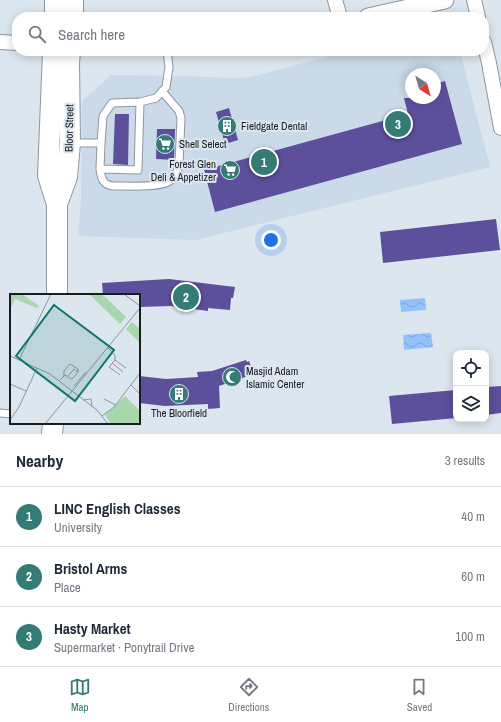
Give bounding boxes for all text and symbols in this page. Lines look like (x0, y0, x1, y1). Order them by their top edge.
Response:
search box (12, 12, 489, 56)
icon: search (26, 23, 48, 45)
text: Search here (58, 24, 125, 45)
north arrow (405, 68, 441, 104)
street label: Bloor Street (62, 104, 76, 152)
pin: 3 (385, 109, 411, 139)
building icon: Fieldgate Dental (216, 115, 238, 137)
place label: Fieldgate Dental (241, 119, 307, 133)
supermarket icon: Shell Select (154, 133, 176, 155)
place label: Shell Select (179, 137, 227, 151)
pin: 1 (251, 147, 277, 177)
place label: Forest Glen Deli & Appetizer (151, 157, 216, 184)
supermarket icon: Forest Glen Deli & Appetizer (219, 159, 241, 181)
your location (261, 230, 281, 250)
pin: 2 (173, 282, 199, 312)
inset map (10, 294, 140, 424)
map controls (453, 350, 489, 422)
button: locate (453, 350, 489, 386)
place label: Masjid Adam Islamic Center (246, 364, 304, 391)
mosque icon: Masjid Adam Islamic Center (221, 366, 243, 388)
building icon: The Bloorfield (168, 383, 190, 405)
button: layers (453, 386, 489, 422)
place label: The Bloorfield (151, 406, 207, 420)
text: Nearby (16, 449, 63, 472)
text: 3 results (445, 452, 485, 469)
text: LINC English Classes (54, 498, 180, 519)
text: 1 (26, 508, 32, 525)
text: 40 m (461, 508, 485, 525)
text: University (54, 519, 102, 536)
text: Bristol Arms (54, 558, 127, 579)
text: 2 (26, 568, 32, 585)
text: 60 m (461, 568, 485, 585)
text: Place (54, 579, 81, 596)
text: Hasty Market (54, 618, 131, 639)
text: 3 (26, 628, 32, 645)
text: 100 m (455, 628, 485, 645)
text: Supermarket · Ponytrail Drive (54, 639, 194, 656)
tab: Map (69, 676, 91, 714)
tab: Directions (228, 676, 269, 714)
tab: Saved (407, 676, 432, 714)

